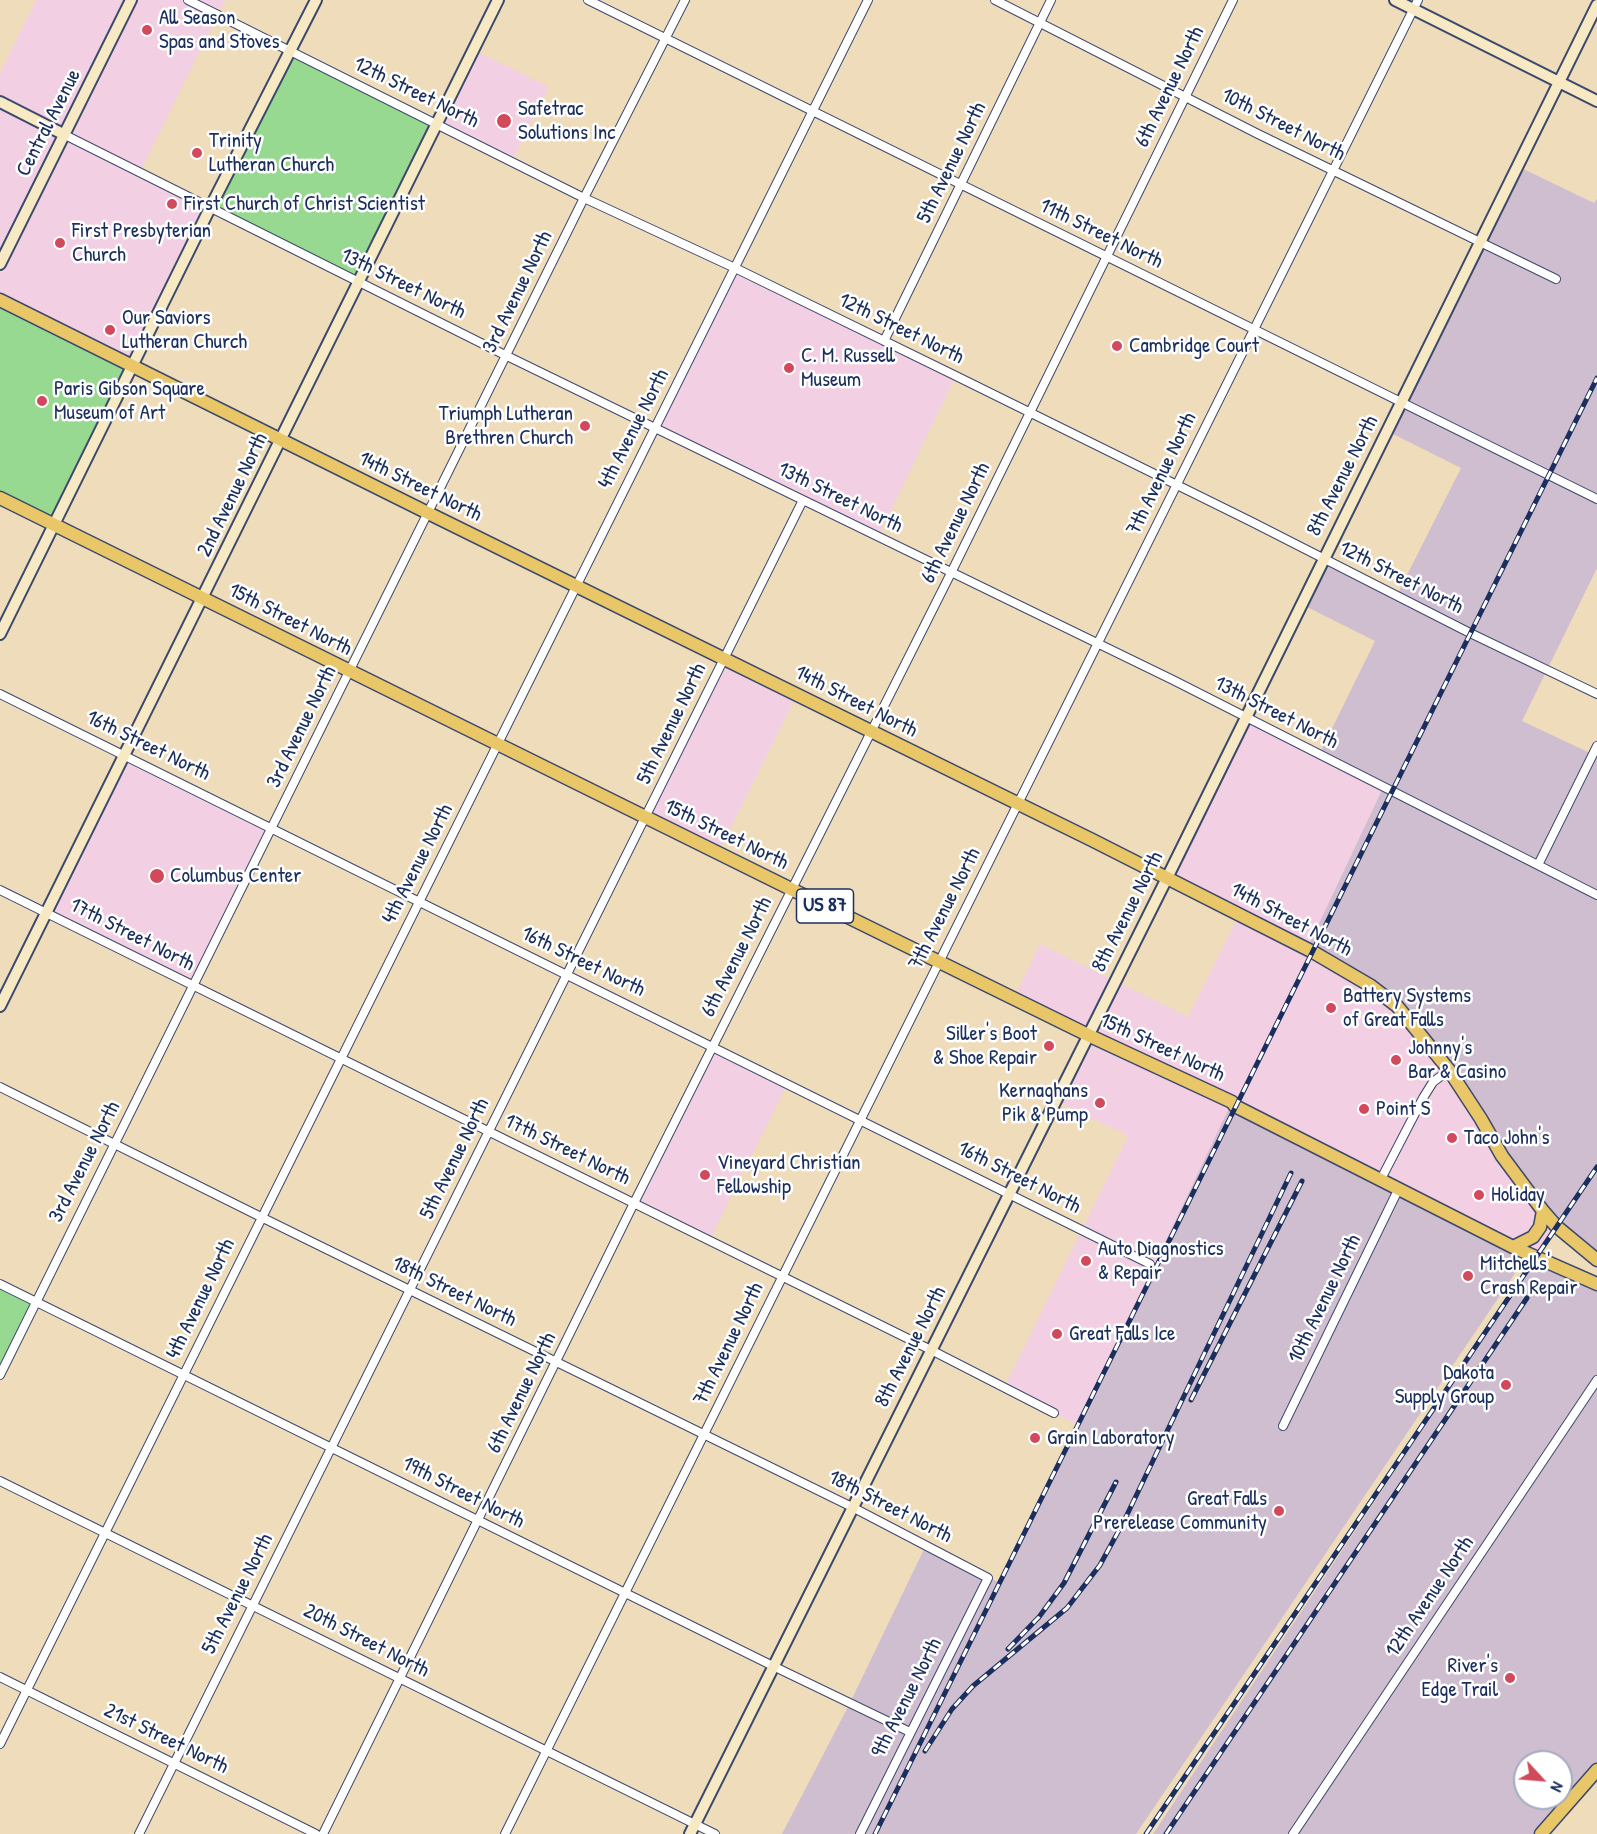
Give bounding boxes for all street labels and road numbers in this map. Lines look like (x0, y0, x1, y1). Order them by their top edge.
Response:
street label: 6th Avenue North (1130, 23, 1210, 151)
street label: 12th Street North (349, 52, 483, 134)
street label: Central Avenue (11, 65, 87, 181)
street label: 10th Street North (1217, 83, 1349, 167)
street label: 5th Avenue North (912, 98, 992, 228)
street label: 11th Street North (1035, 193, 1167, 275)
street label: 3rd Avenue North (478, 227, 558, 357)
street label: 13th Street North (337, 243, 469, 325)
street label: 12th Street North (834, 288, 968, 370)
street label: 4th Avenue North (593, 365, 675, 493)
street label: 7th Avenue North (1121, 409, 1203, 539)
street label: 8th Avenue North (1302, 412, 1384, 540)
street label: 2nd Avenue North (192, 429, 274, 561)
street label: 14th Street North (354, 446, 486, 528)
street label: 13th Street North (774, 457, 906, 539)
street label: 6th Avenue North (916, 459, 996, 587)
street label: 12th Street North (1335, 536, 1467, 620)
street label: 15th Street North (224, 578, 356, 662)
street label: 5th Avenue North (632, 659, 712, 789)
street label: 14th Street North (791, 660, 921, 744)
street label: 3rd Avenue North (262, 662, 342, 792)
street label: 13th Street North (1210, 671, 1342, 755)
street label: 16th Street North (82, 705, 214, 787)
street label: 15th Street North (660, 794, 792, 876)
street label: 4th Avenue North (377, 800, 459, 928)
street label: 7th Avenue North (904, 844, 986, 974)
street label: 8th Avenue North (1087, 848, 1169, 976)
street label: 14th Street North (1226, 877, 1356, 963)
road number: US 87 (796, 889, 854, 923)
street label: 17th Street North (66, 893, 198, 977)
street label: 6th Avenue North (696, 893, 778, 1021)
street label: 16th Street North (517, 921, 649, 1003)
street label: 15th Street North (1096, 1008, 1228, 1088)
street label: 5th Avenue North (415, 1094, 495, 1224)
street label: 3rd Avenue North (44, 1097, 126, 1227)
street label: 17th Street North (500, 1109, 634, 1191)
street label: 16th Street North (953, 1136, 1085, 1220)
street label: 10th Avenue North (1283, 1231, 1367, 1367)
street label: 4th Avenue North (161, 1235, 241, 1363)
street label: 18th Street North (388, 1251, 520, 1333)
street label: 7th Avenue North (688, 1279, 770, 1409)
street label: 8th Avenue North (870, 1283, 952, 1411)
street label: 6th Avenue North (482, 1329, 562, 1457)
street label: 19th Street North (398, 1451, 528, 1535)
street label: 18th Street North (824, 1465, 956, 1549)
street label: 5th Avenue North (197, 1530, 279, 1658)
street label: 12th Avenue North (1380, 1532, 1480, 1662)
street label: 20th Street North (299, 1599, 433, 1683)
street label: 9th Avenue North (866, 1634, 948, 1762)
street label: 21st Street North (100, 1698, 232, 1780)

